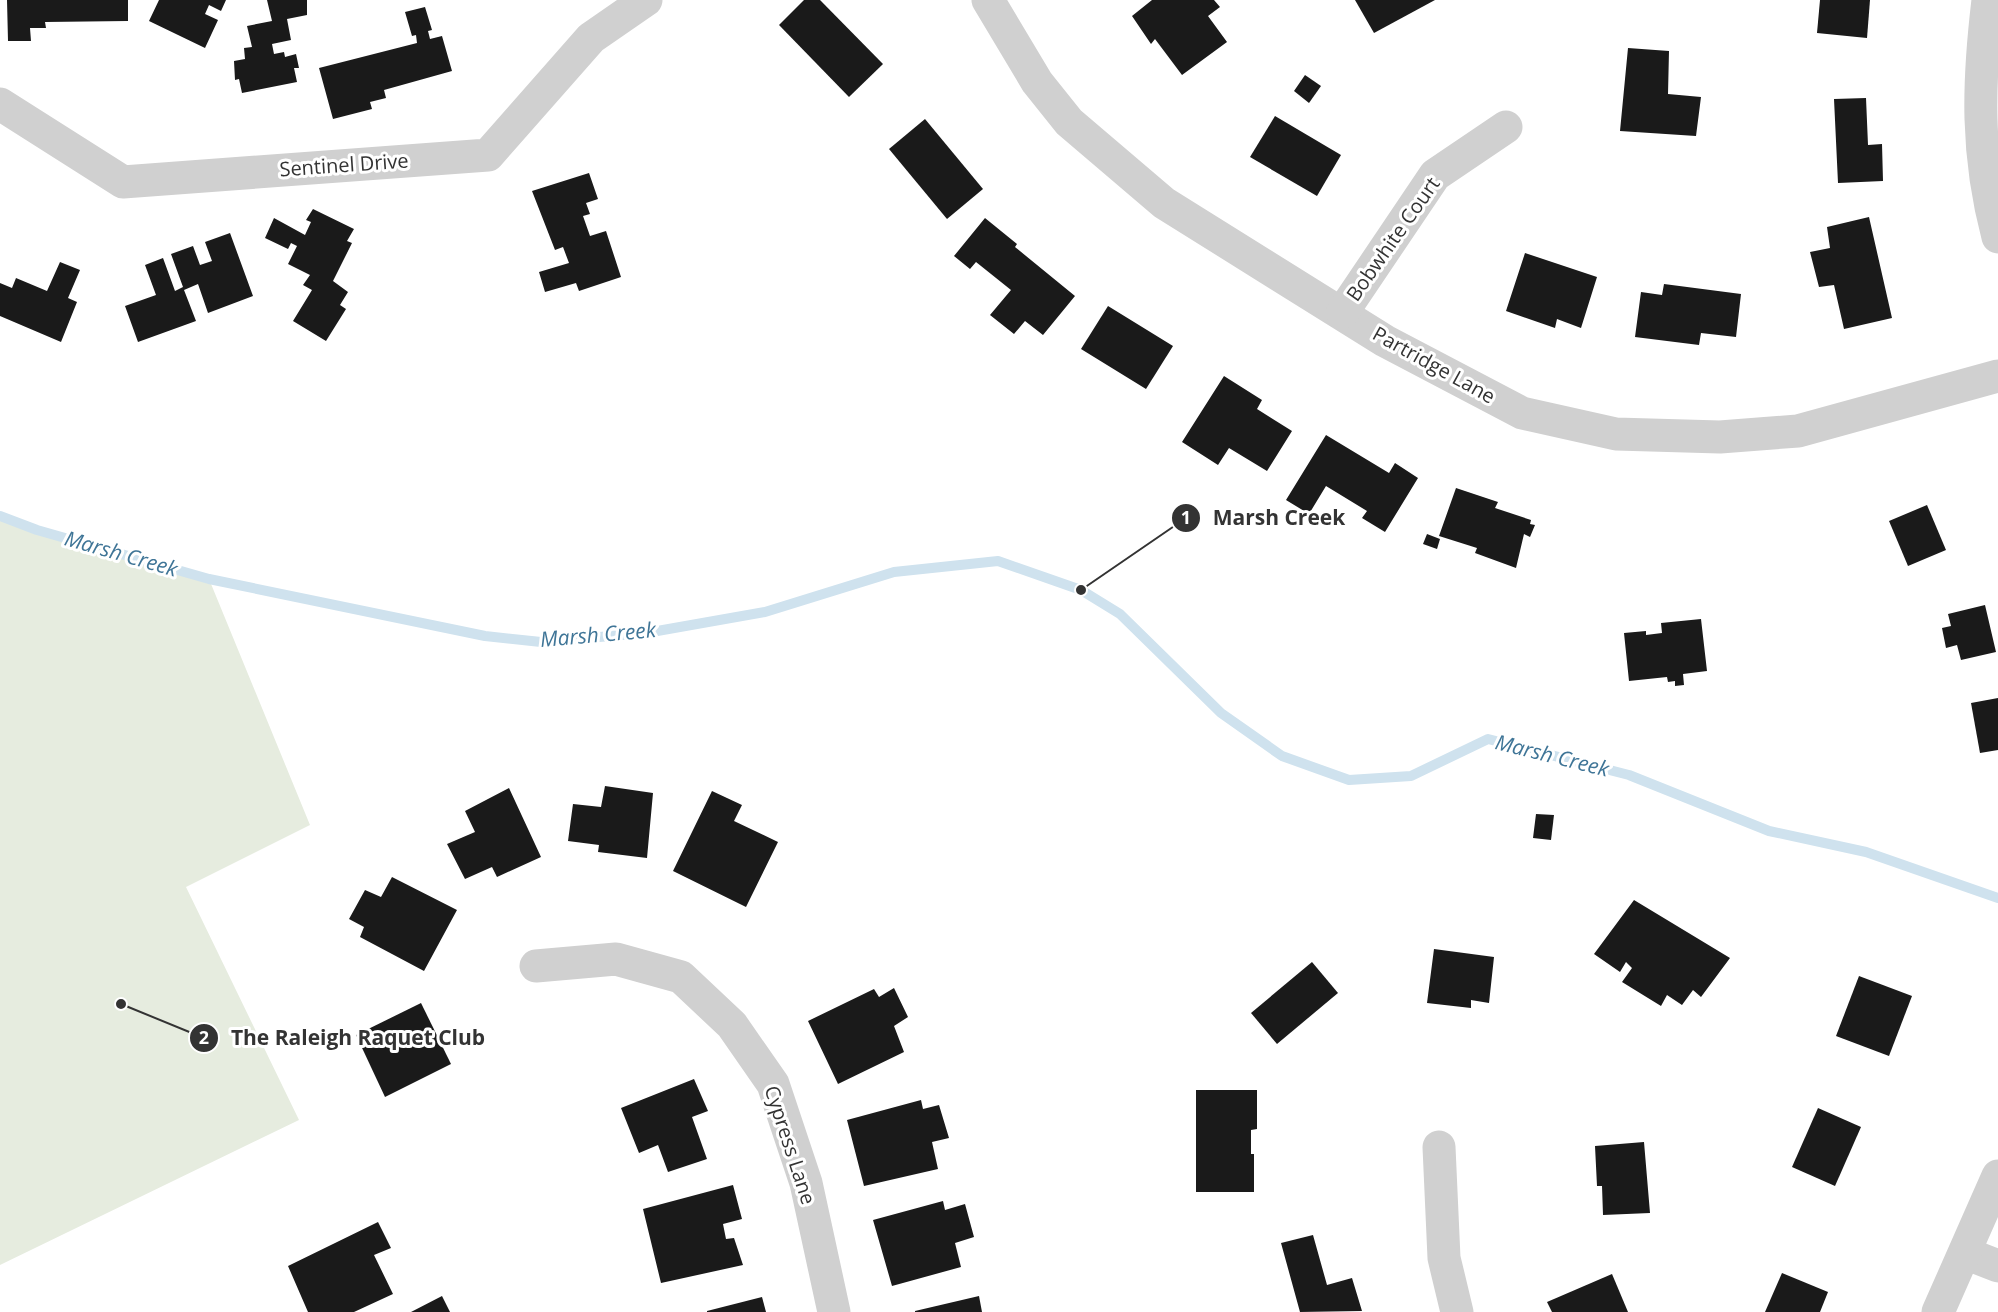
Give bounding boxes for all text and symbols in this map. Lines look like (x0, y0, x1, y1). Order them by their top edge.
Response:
street label: Sentinel Drive (279, 147, 409, 182)
street label: Bobwhite Court (1340, 171, 1445, 306)
street label: Partridge Lane (1368, 320, 1500, 409)
callout: Marsh Creek (1171, 498, 1357, 537)
text: Marsh Creek (1213, 503, 1346, 531)
text: 1 (1181, 505, 1191, 529)
water label: Marsh Creek (62, 524, 182, 583)
water label: Marsh Creek (539, 615, 658, 653)
water label: Marsh Creek (1492, 727, 1613, 783)
callout: The Raleigh Raquet Club (189, 1018, 497, 1057)
text: The Raleigh Raquet Club (231, 1023, 485, 1051)
text: 2 (199, 1025, 209, 1049)
street label: Cypress Lane (759, 1082, 822, 1208)

